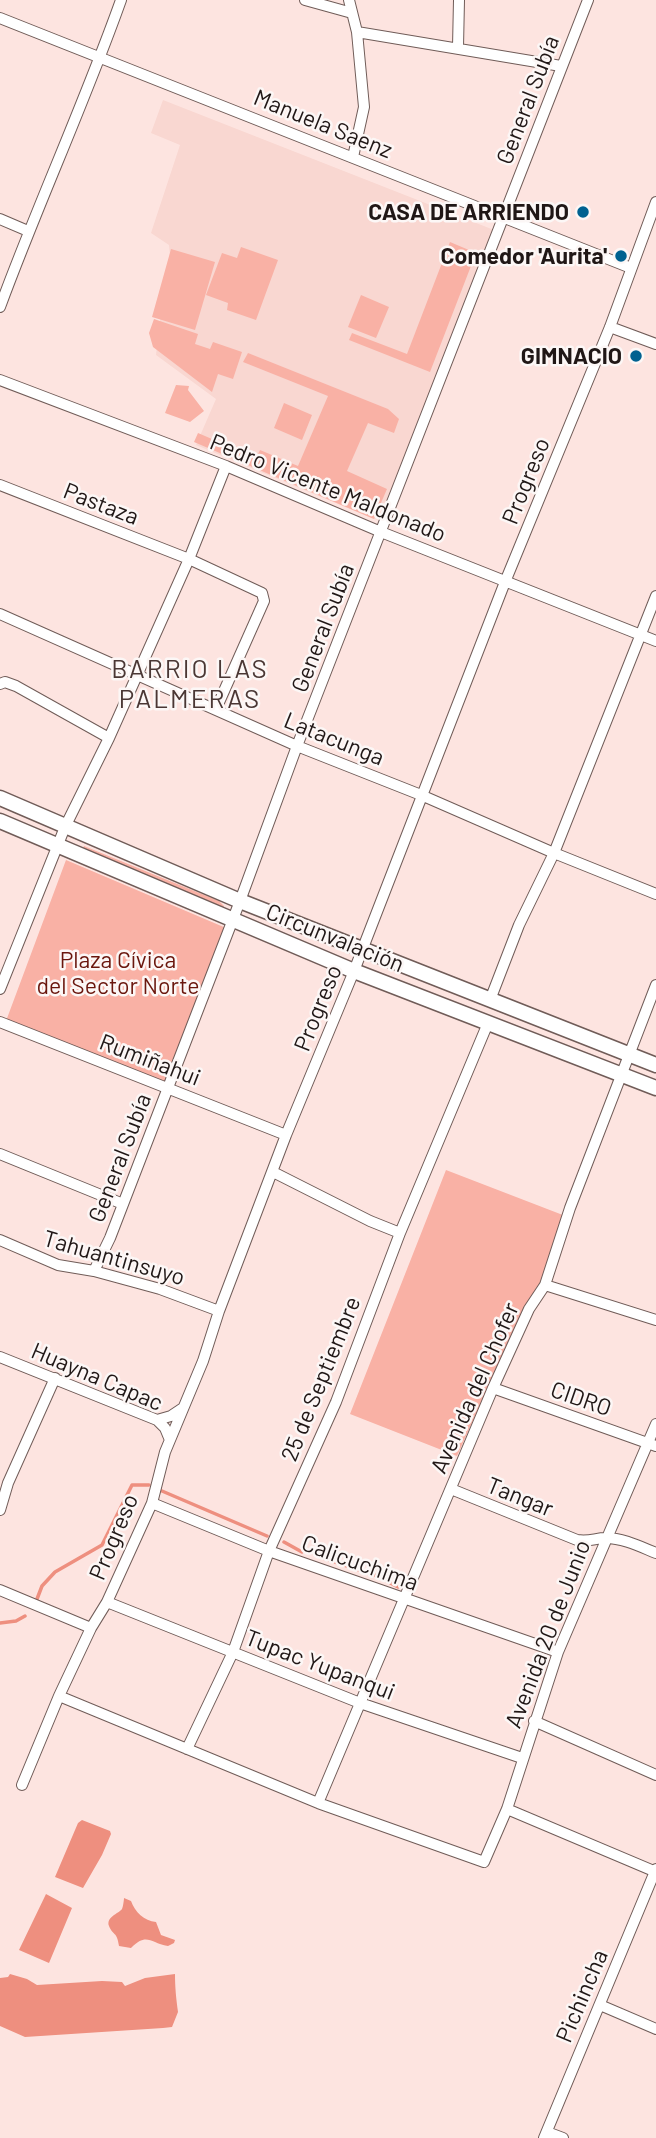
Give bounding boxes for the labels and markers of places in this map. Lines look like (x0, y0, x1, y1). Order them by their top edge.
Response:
place label: CASA DE ARRIENDO (368, 198, 569, 226)
marker: CASA DE ARRIENDO (575, 204, 591, 220)
place label: Comedor 'Aurita' (441, 242, 607, 270)
marker: Comedor 'Aurita' (613, 248, 629, 264)
place label: GIMNACIO (521, 342, 622, 370)
marker: GIMNACIO (628, 348, 644, 364)

